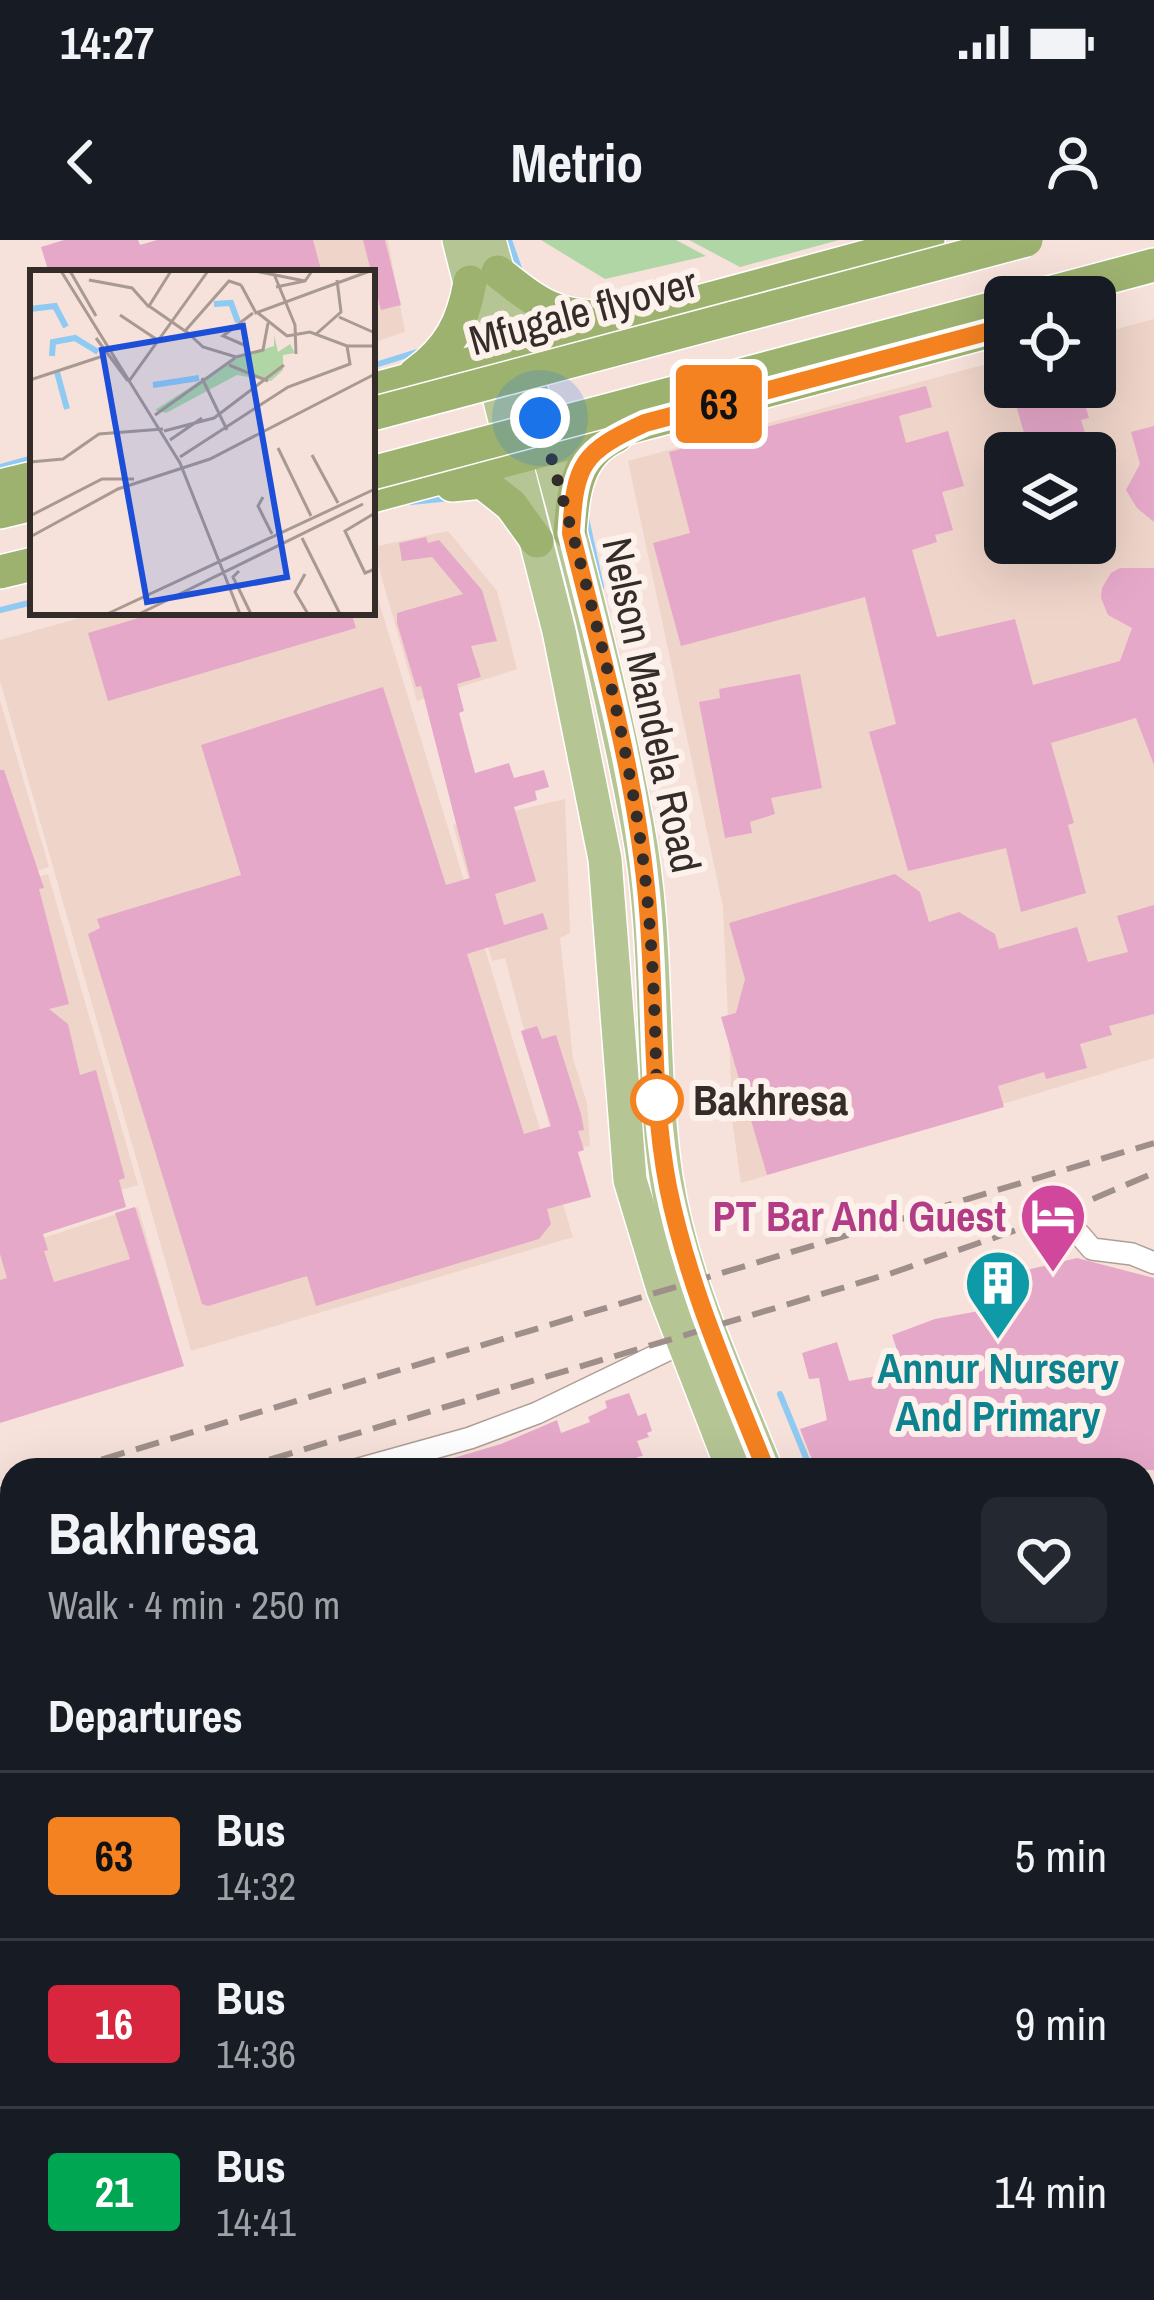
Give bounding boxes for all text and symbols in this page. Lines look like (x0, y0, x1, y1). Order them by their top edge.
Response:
text: 14:27 (60, 12, 154, 73)
text: Metrio (511, 126, 643, 199)
icon: back (48, 129, 114, 195)
icon: person (1040, 129, 1106, 195)
street label: Mfugale flyover (463, 254, 704, 368)
inset map (30, 270, 375, 615)
map controls (984, 276, 1116, 564)
button: locate (984, 276, 1116, 408)
line badge: 63 (665, 365, 773, 443)
text: 63 (700, 376, 738, 432)
your location (510, 388, 570, 448)
button: layers (984, 432, 1116, 564)
street label: Nelson Mandela Road (589, 533, 715, 877)
place label: Bakhresa (693, 1072, 848, 1128)
marker: Bakhresa (632, 1075, 682, 1125)
hotel icon: PT Bar And Guest (1018, 1181, 1088, 1275)
place label: PT Bar And Guest (713, 1188, 1006, 1244)
building icon: Annur Nursery And Primary (963, 1248, 1033, 1342)
place label: Annur Nursery And Primary (877, 1340, 1119, 1444)
text: Bakhresa (48, 1495, 258, 1572)
button: heart (981, 1497, 1107, 1623)
text: Walk · 4 min · 250 m (48, 1579, 340, 1631)
text: Departures (48, 1685, 243, 1746)
text: Bus (216, 1799, 286, 1860)
text: 5 min (1015, 1825, 1107, 1886)
text: 63 (95, 1828, 133, 1884)
text: 14:32 (216, 1860, 296, 1912)
text: Bus (216, 1967, 286, 2028)
text: 9 min (1015, 1993, 1107, 2054)
text: 16 (95, 1996, 133, 2052)
text: 14:36 (216, 2028, 296, 2080)
text: Bus (216, 2135, 286, 2196)
text: 14 min (994, 2161, 1107, 2222)
text: 21 (95, 2164, 133, 2220)
text: 14:41 (216, 2196, 296, 2248)

